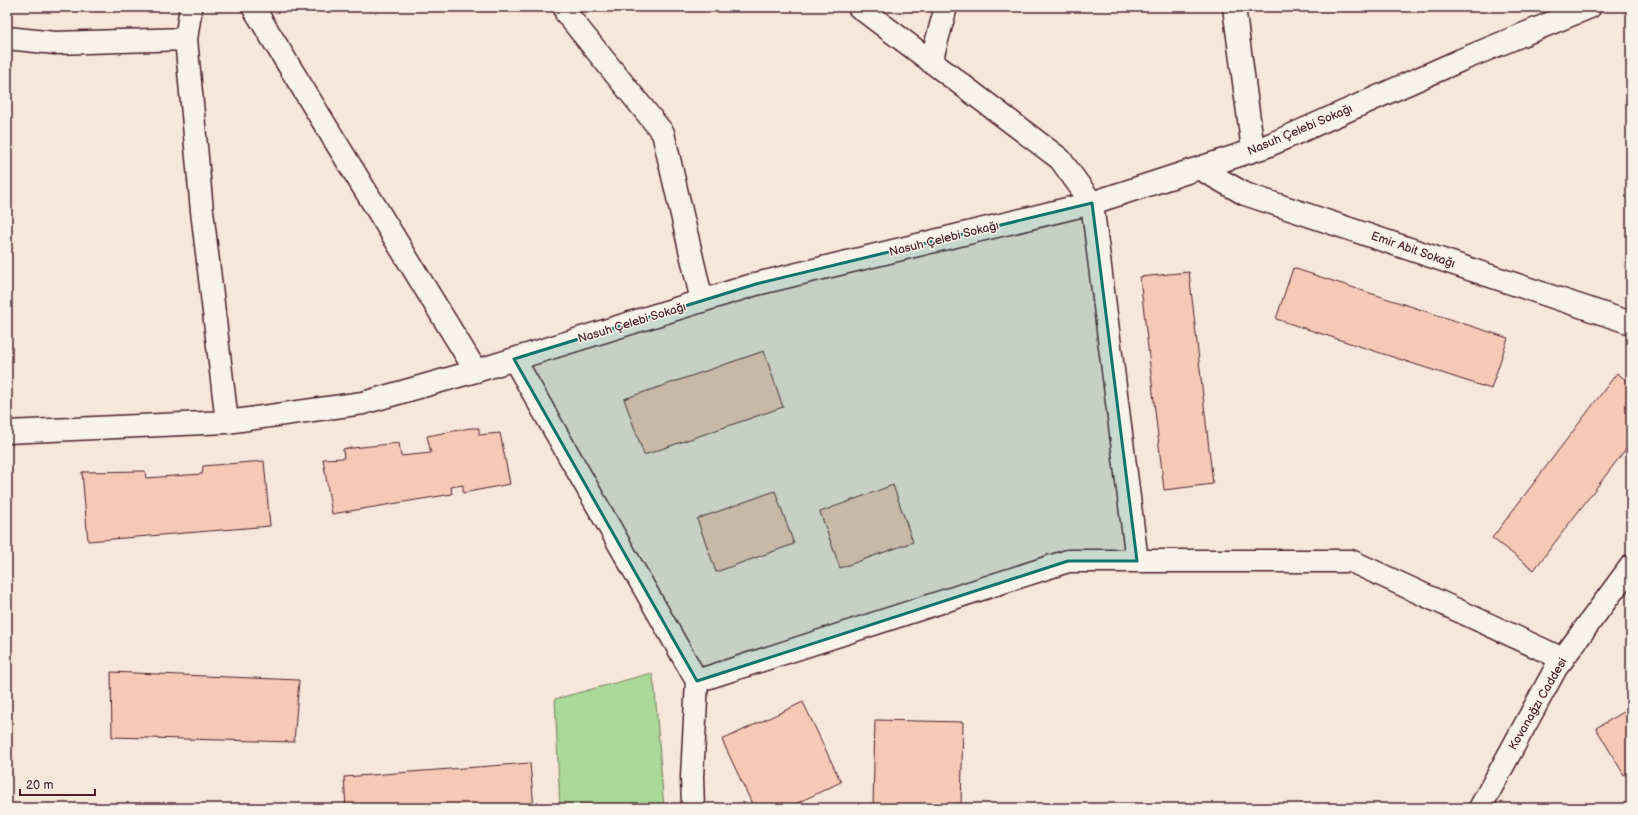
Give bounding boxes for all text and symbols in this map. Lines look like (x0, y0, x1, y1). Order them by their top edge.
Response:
street label: Nasuh Çelebi Sokağı (1245, 101, 1355, 159)
street label: Nasuh Çelebi Sokağı (888, 218, 1001, 260)
street label: Emir Abit Sokağı (1369, 229, 1457, 271)
street label: Nasuh Çelebi Sokağı (576, 299, 688, 347)
street label: Kovanağzı Caddesi (1505, 655, 1571, 753)
scale bar (20, 771, 95, 797)
text: 20 m (26, 778, 53, 793)

